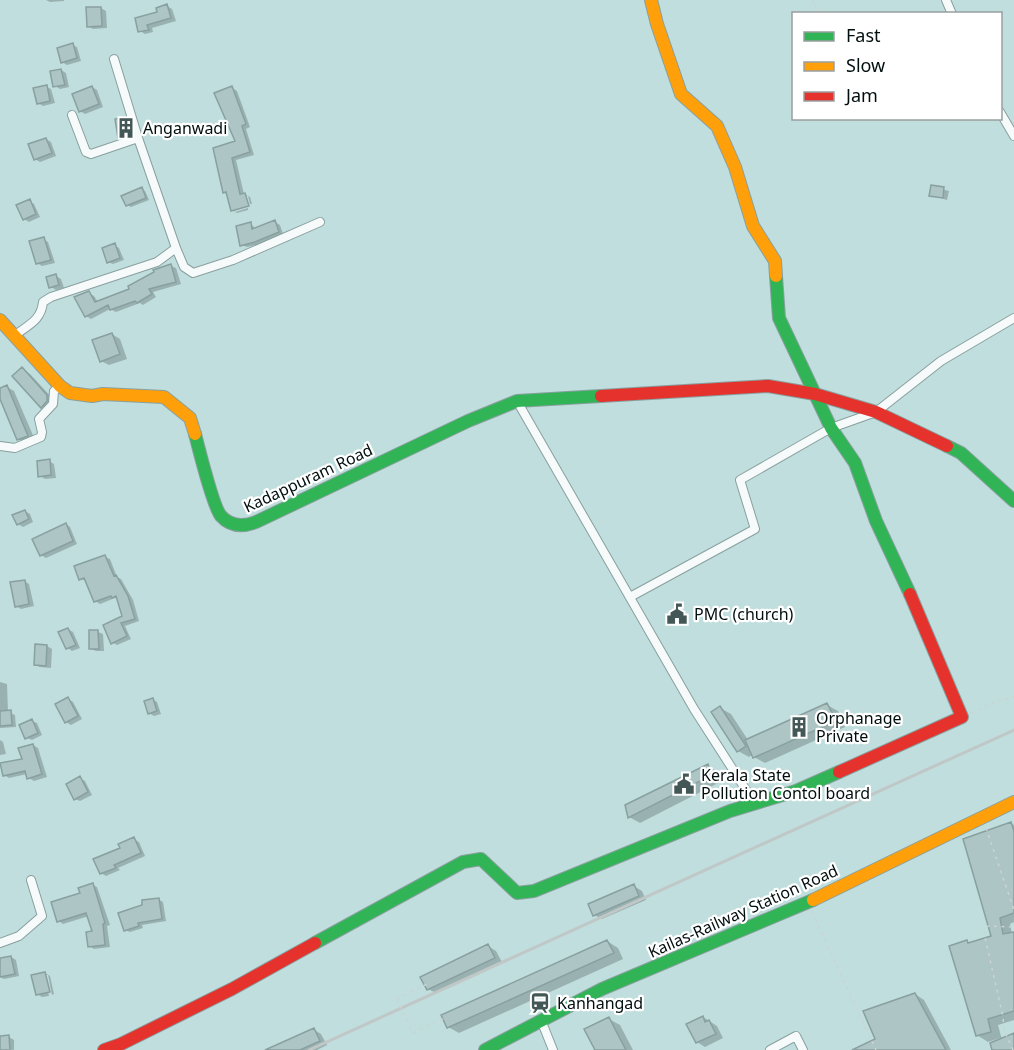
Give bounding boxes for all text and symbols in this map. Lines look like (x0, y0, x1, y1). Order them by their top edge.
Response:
legend (792, 12, 1002, 120)
text: Fast (846, 23, 881, 47)
text: Slow (846, 53, 885, 77)
text: Jam (844, 83, 878, 107)
building icon: Anganwadi (114, 116, 138, 140)
place label: Anganwadi (143, 117, 227, 139)
street label: Kadappuram Road (240, 438, 376, 518)
public building icon: PMC (church) (665, 602, 689, 626)
place label: PMC (church) (694, 603, 794, 625)
place label: Orphanage Private (816, 707, 902, 747)
building icon: Orphanage Private (787, 715, 811, 739)
place label: Kerala State Pollution Contol board (701, 764, 870, 804)
public building icon: Kerala State Pollution Contol board (672, 772, 696, 796)
street label: Kailas-Railway Station Road (645, 859, 841, 963)
station icon: Kanhangad (528, 991, 552, 1015)
place label: Kanhangad (557, 992, 643, 1014)

